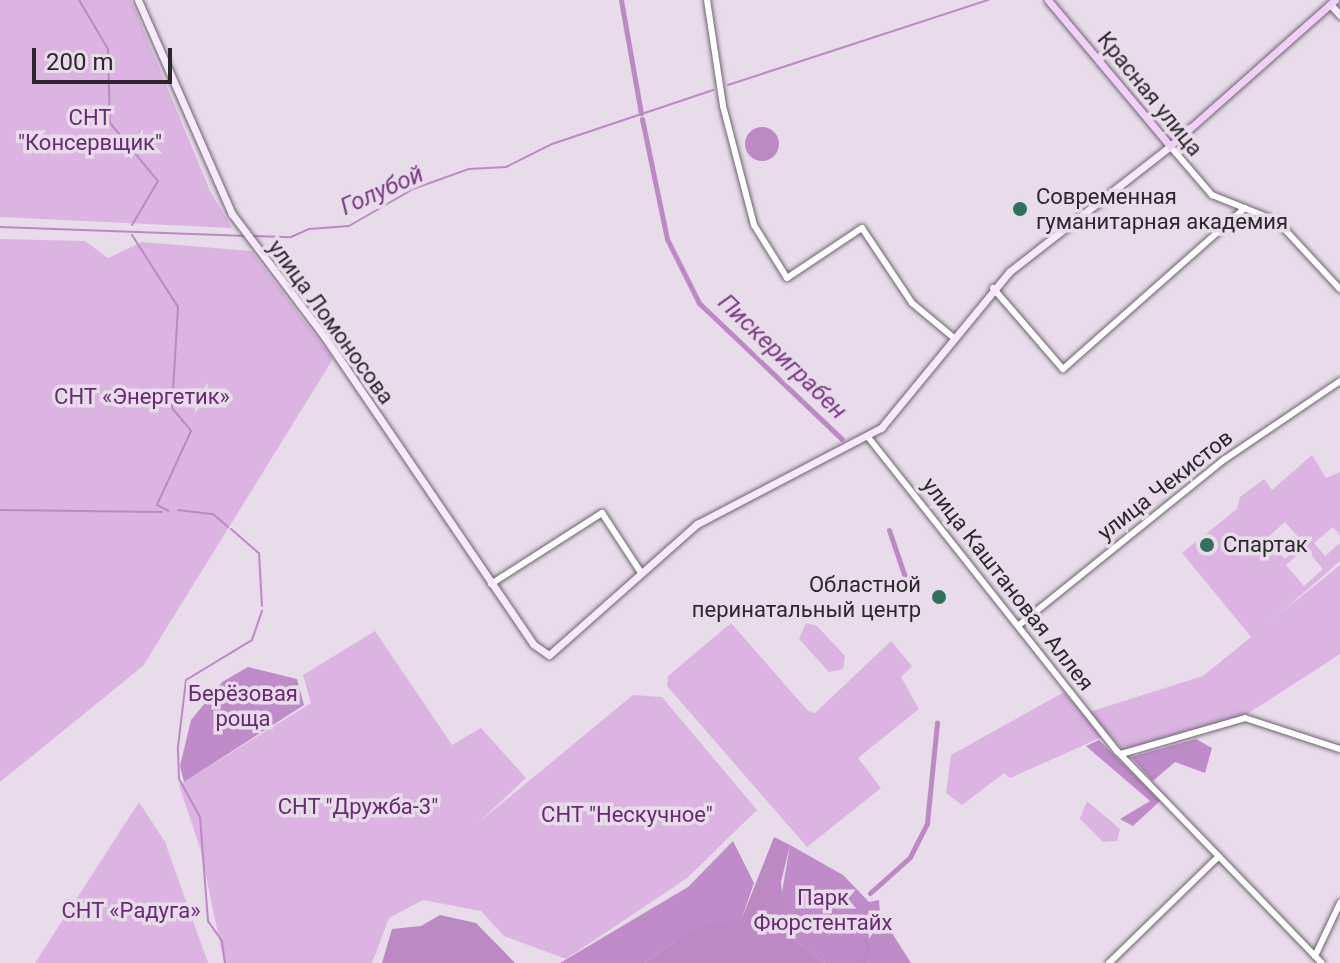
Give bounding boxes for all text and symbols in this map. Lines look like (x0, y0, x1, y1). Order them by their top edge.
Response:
street label: Красная улица (1092, 27, 1208, 161)
scale bar (36, 32, 176, 82)
text: 200 m (46, 48, 113, 76)
park label: СНТ "Консервщик" (18, 104, 162, 156)
water label: Голубой (336, 160, 428, 222)
place label: Современная гуманитарная академия (1036, 183, 1288, 234)
marker: Современная гуманитарная академия (1011, 200, 1029, 218)
street label: улица Ломоносова (263, 235, 399, 409)
water label: Пискериграбен (712, 288, 852, 426)
park label: СНТ «Энергетик» (54, 384, 230, 410)
street label: улица Чекистов (1092, 424, 1238, 546)
street label: улица Каштановая Аллея (917, 472, 1099, 696)
place label: Спартак (1223, 532, 1308, 558)
marker: Спартак (1198, 536, 1216, 554)
place label: Областной перинатальный центр (692, 571, 921, 622)
marker: Областной перинатальный центр (928, 586, 950, 608)
park label: Берёзовая роща (188, 680, 298, 732)
park label: СНТ "Дружба-3" (277, 794, 439, 820)
park label: СНТ "Нескучное" (541, 802, 713, 828)
park label: Парк Фюрстентайх (754, 884, 892, 936)
park label: СНТ «Радуга» (61, 898, 201, 924)

